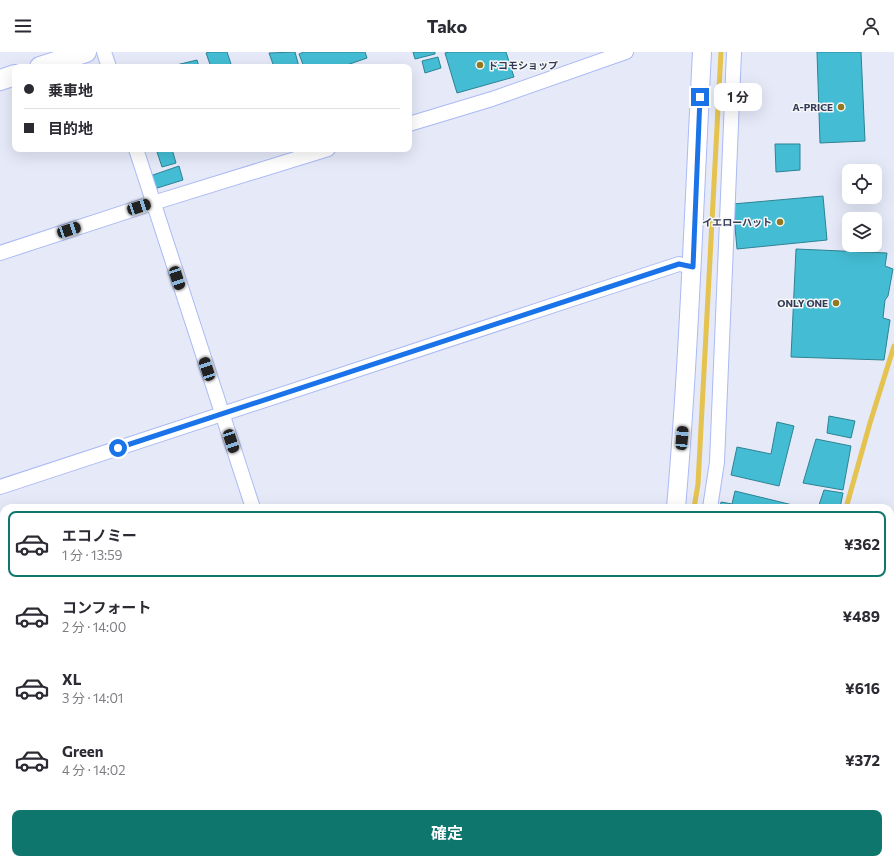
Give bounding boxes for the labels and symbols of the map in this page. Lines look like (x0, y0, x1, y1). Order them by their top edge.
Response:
place label: ドコモショップ (488, 59, 558, 71)
marker: ドコモショップ (475, 60, 485, 70)
callout: 1 分 (714, 83, 762, 111)
route end (691, 88, 709, 106)
place label: A-PRICE (792, 101, 833, 113)
marker: A-PRICE (836, 102, 846, 112)
car (126, 198, 152, 216)
place label: イエローハット (702, 216, 772, 228)
marker: イエローハット (775, 217, 785, 227)
car (56, 221, 82, 239)
car (168, 265, 186, 291)
place label: ONLY ONE (777, 297, 828, 309)
marker: ONLY ONE (831, 298, 841, 308)
car (198, 356, 216, 382)
car (675, 426, 689, 450)
car (222, 428, 240, 454)
route start (109, 439, 127, 457)

